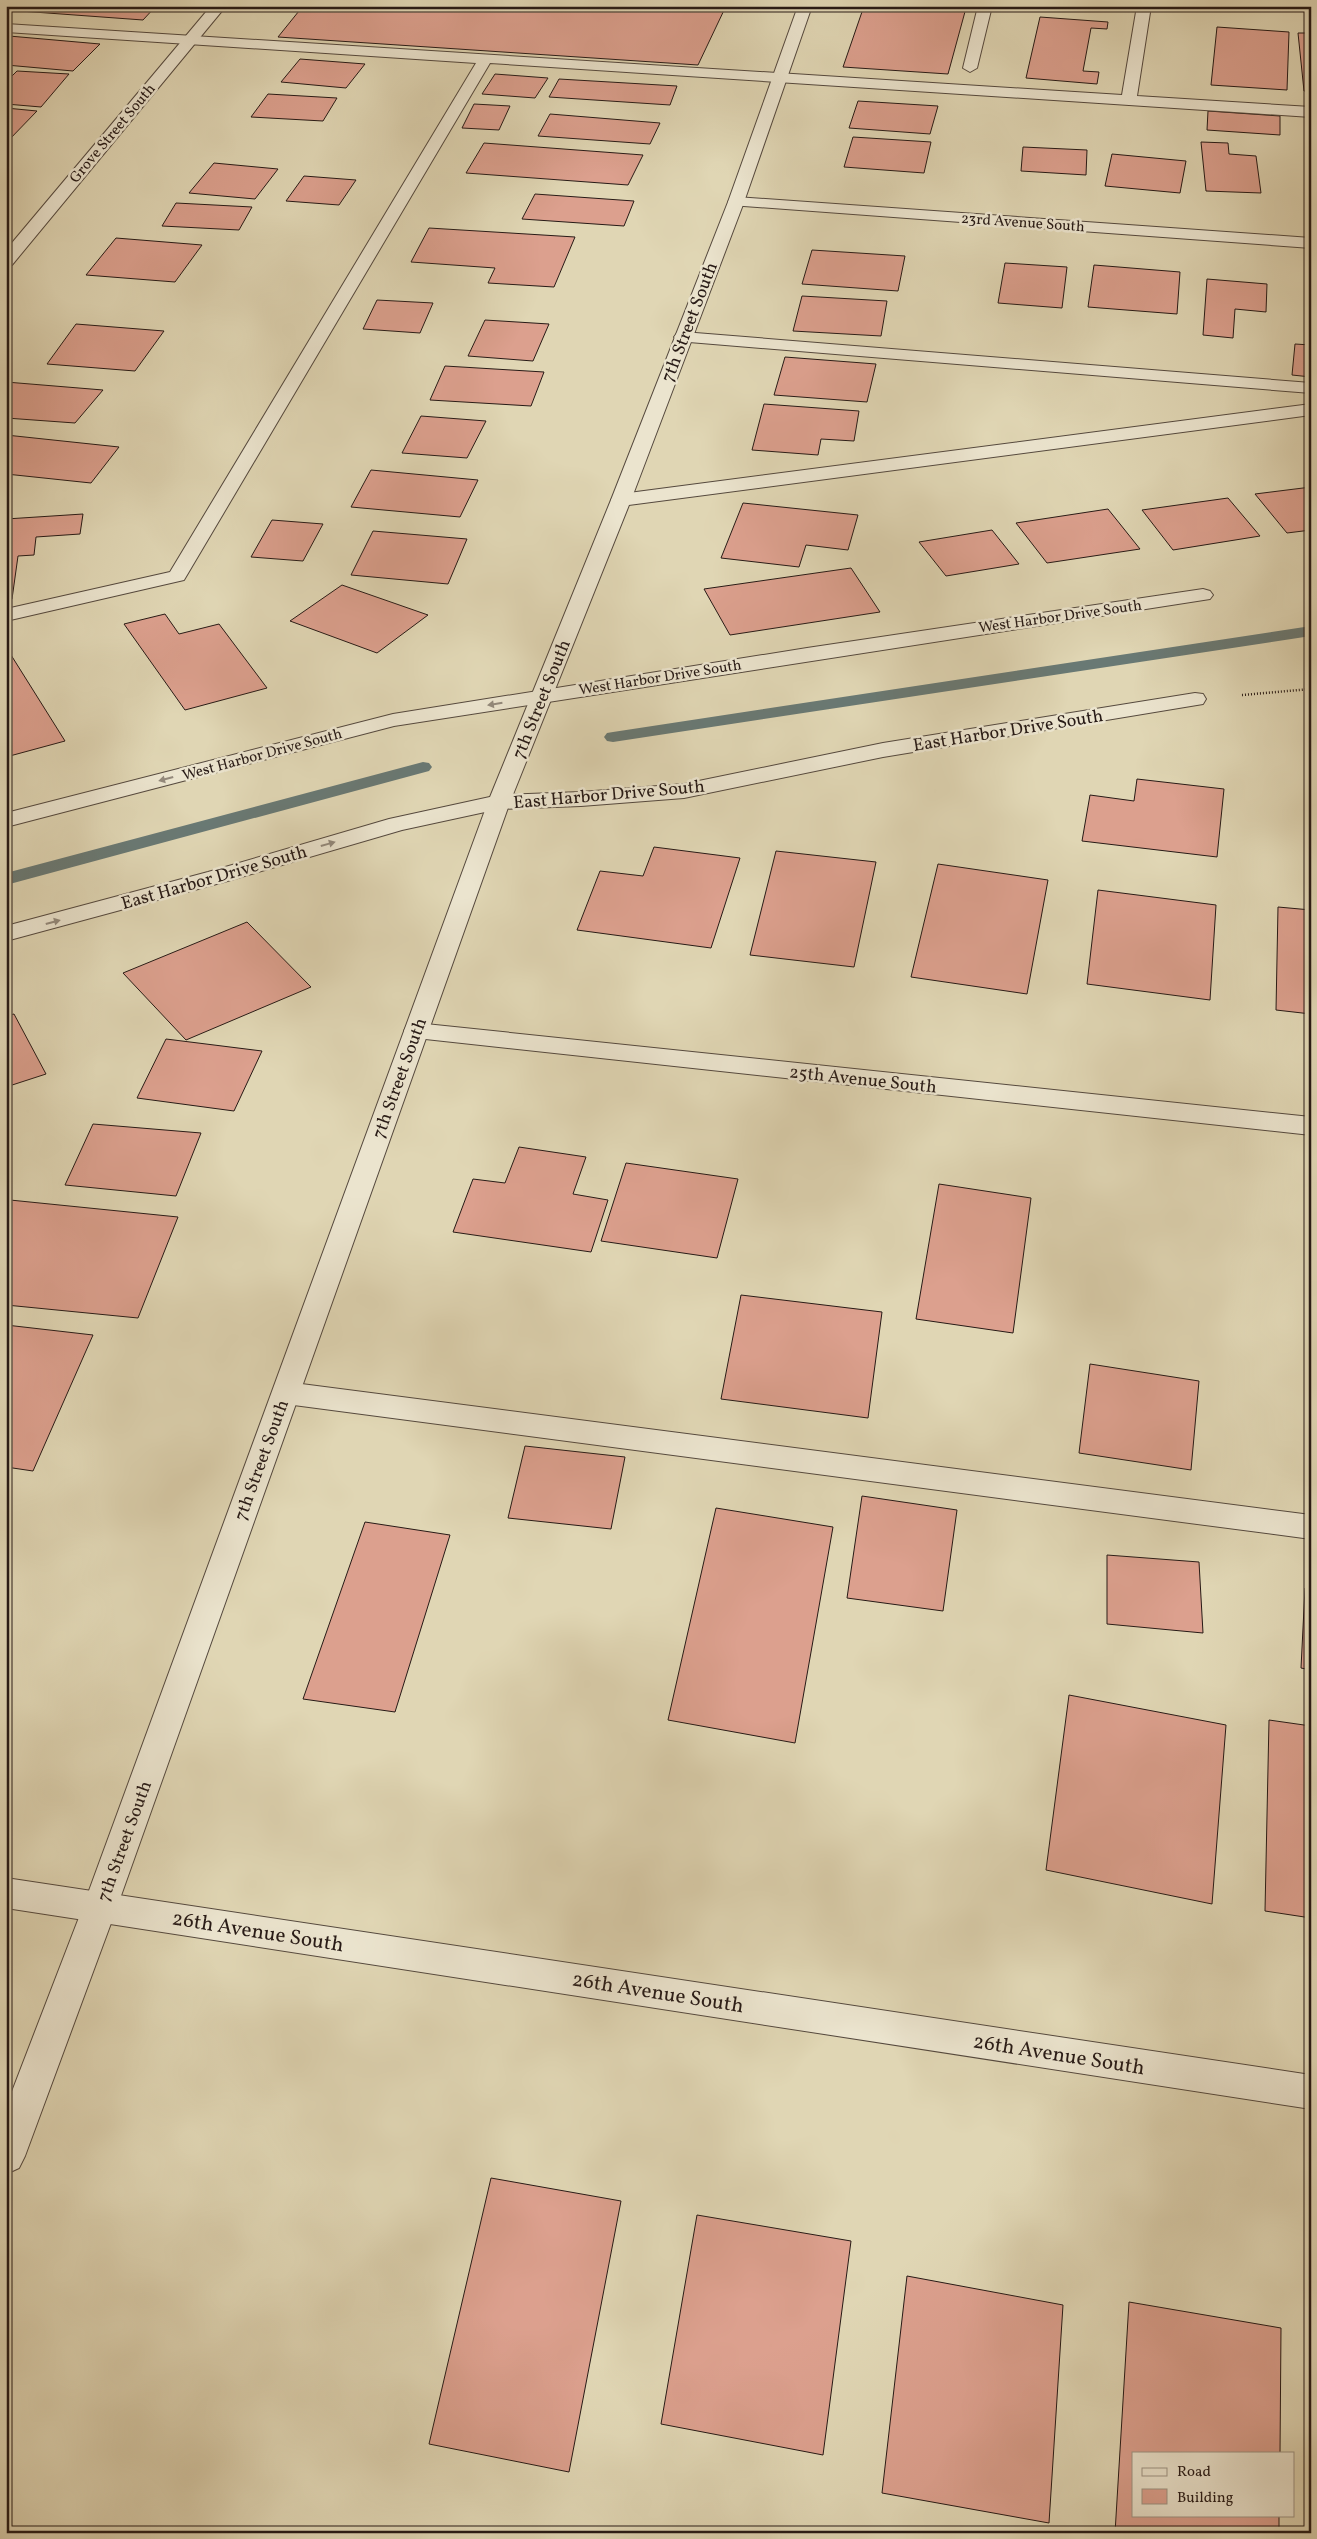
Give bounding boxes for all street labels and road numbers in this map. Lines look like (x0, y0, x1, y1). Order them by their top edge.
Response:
street label: Grove Street South (65, 80, 161, 188)
street label: 23rd Avenue South (960, 209, 1086, 238)
street label: 7th Street South (656, 259, 725, 386)
street label: West Harbor Drive South (977, 596, 1143, 639)
street label: 7th Street South (507, 636, 578, 763)
street label: West Harbor Drive South (577, 655, 743, 702)
street label: East Harbor Drive South (911, 704, 1105, 759)
street label: West Harbor Drive South (180, 724, 345, 787)
street label: East Harbor Drive South (512, 775, 706, 816)
street label: East Harbor Drive South (119, 840, 311, 917)
street label: 7th Street South (367, 1014, 434, 1142)
street label: 25th Avenue South (788, 1060, 938, 1101)
street label: 7th Street South (229, 1396, 296, 1524)
street label: 7th Street South (92, 1777, 159, 1905)
street label: 26th Avenue South (170, 1905, 346, 1960)
street label: 26th Avenue South (570, 1966, 746, 2021)
street label: 26th Avenue South (971, 2028, 1147, 2083)

